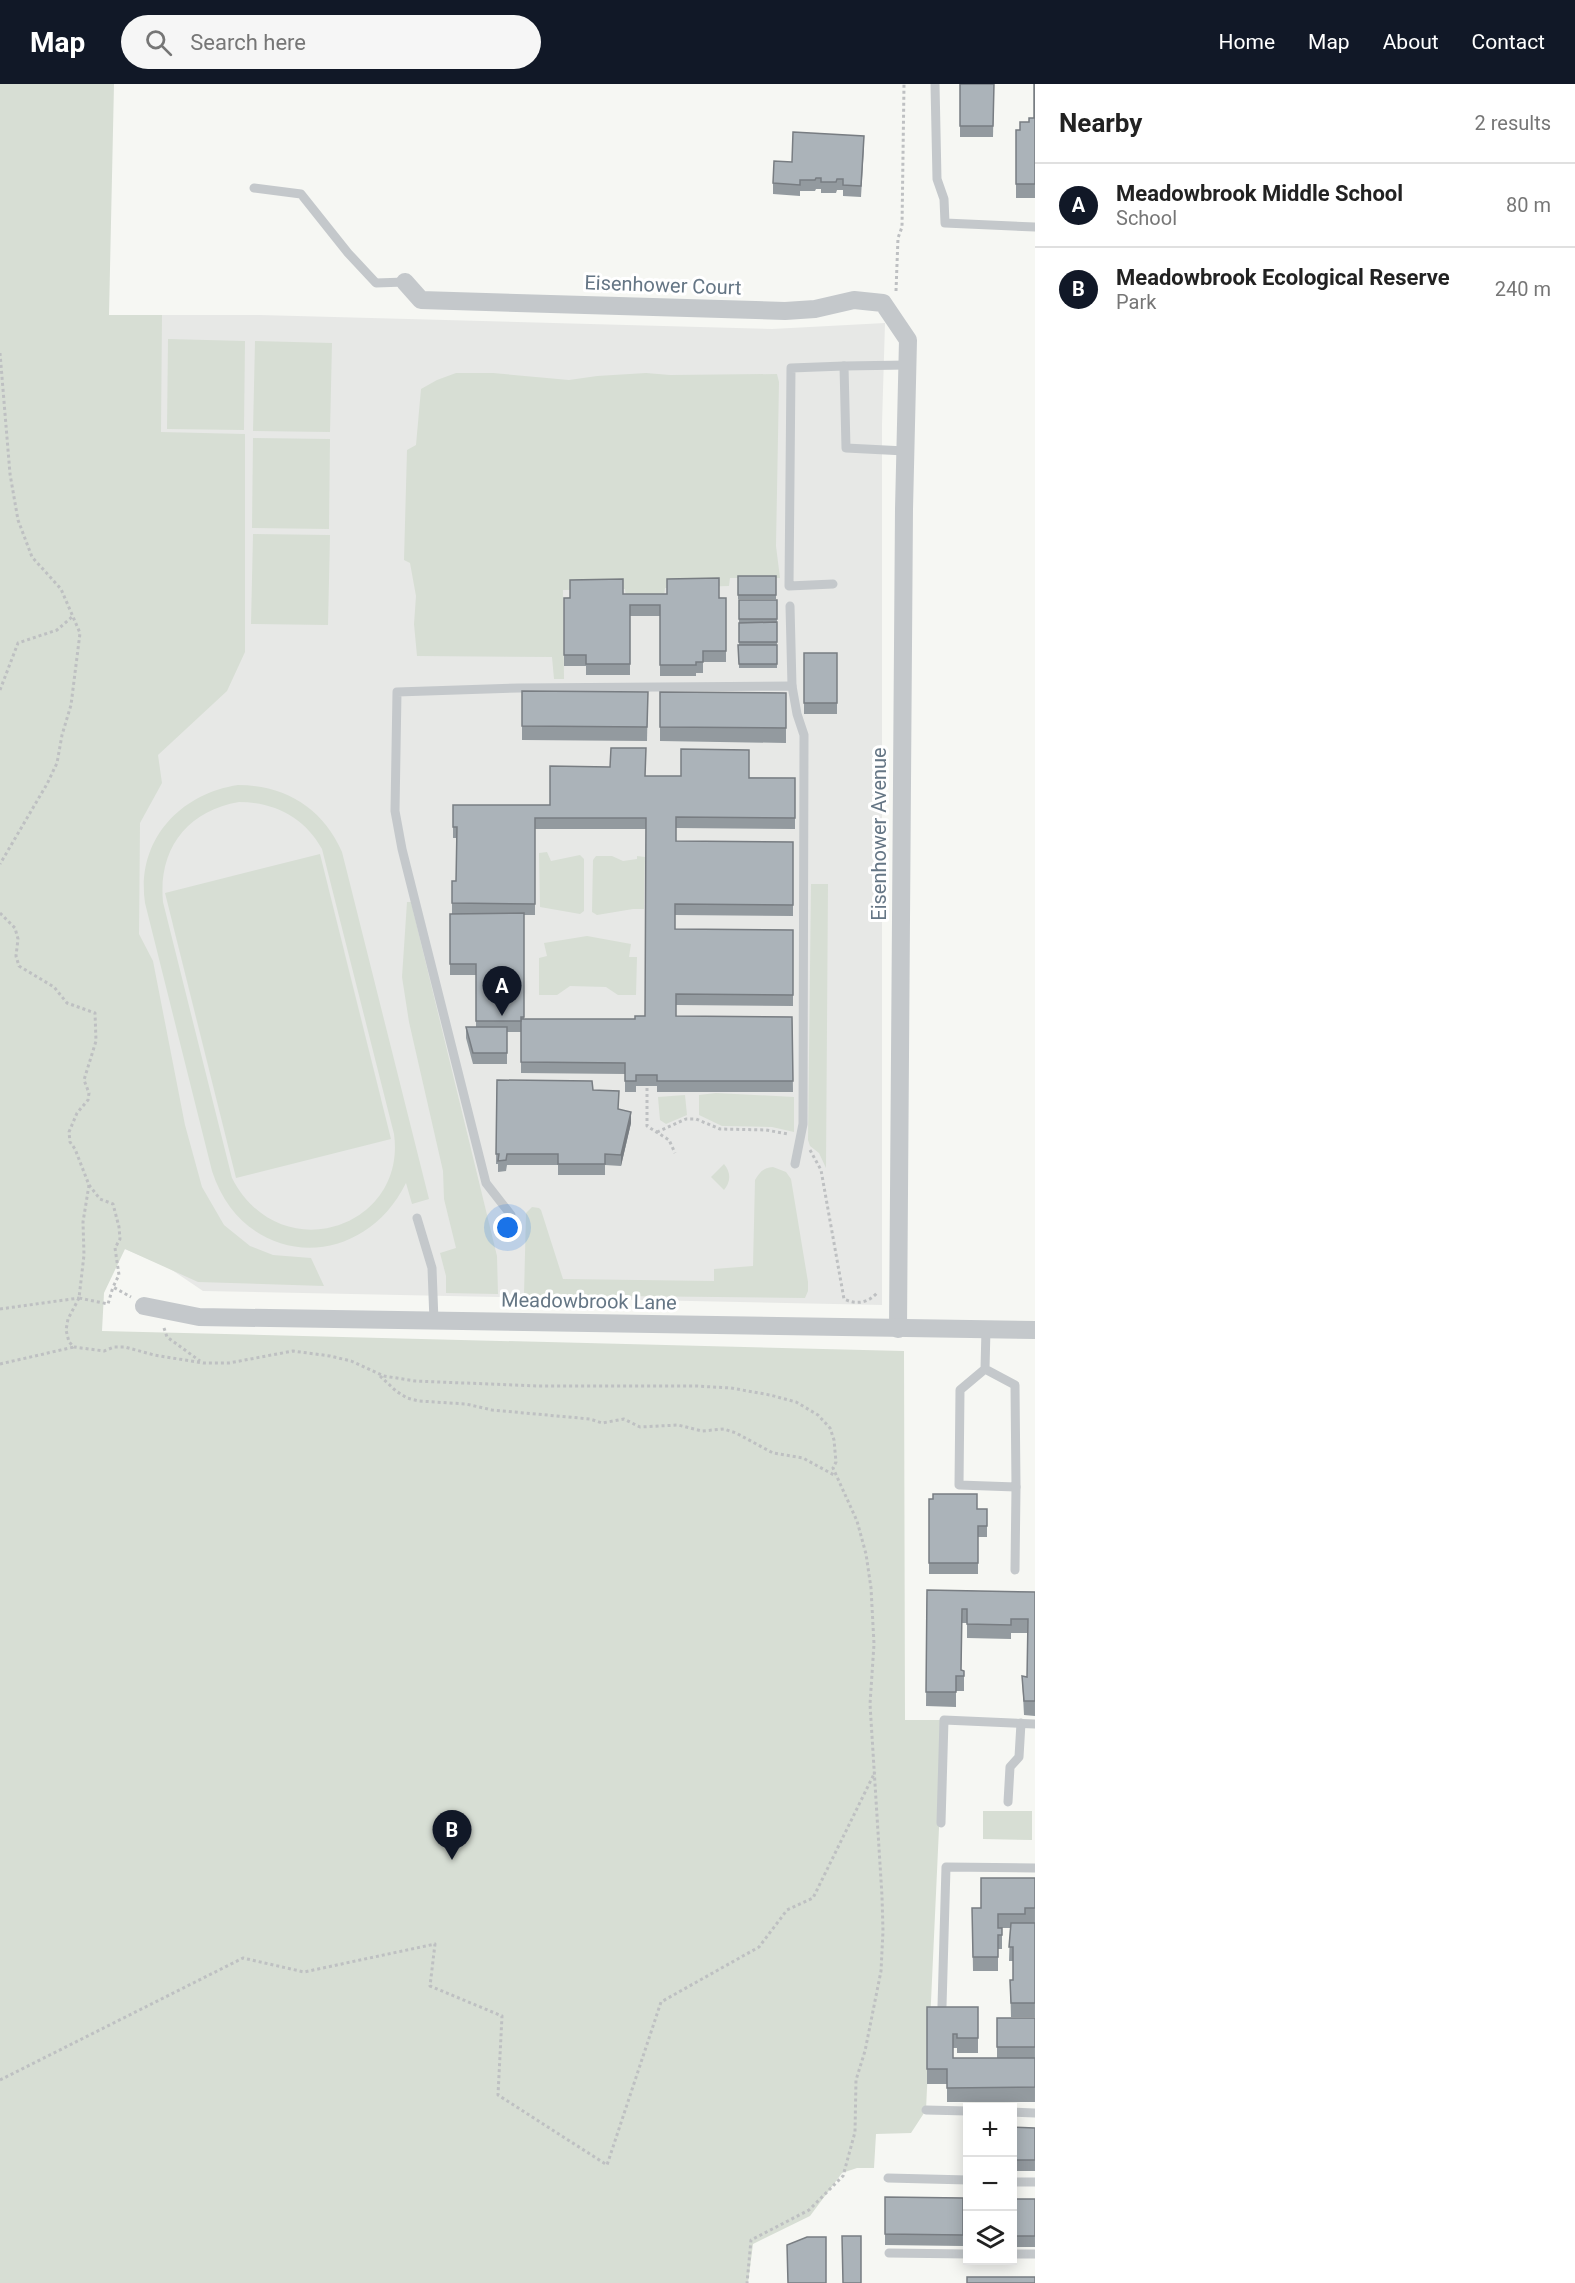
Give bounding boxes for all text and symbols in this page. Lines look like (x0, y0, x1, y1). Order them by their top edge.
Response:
search box (121, 15, 541, 69)
text: Map (30, 26, 85, 59)
icon: search (142, 26, 175, 59)
text: Search here (190, 30, 306, 55)
text: Home (1219, 30, 1275, 54)
text: Map (1308, 30, 1350, 54)
text: About (1383, 30, 1439, 54)
text: Contact (1472, 30, 1545, 54)
text: Nearby (1059, 108, 1142, 138)
text: 2 results (1475, 111, 1551, 135)
text: Meadowbrook Middle School (1116, 181, 1403, 206)
text: A (1072, 193, 1085, 217)
text: 80 m (1506, 193, 1551, 217)
text: School (1116, 206, 1177, 230)
text: Meadowbrook Ecological Reserve (1116, 265, 1450, 290)
street label: Eisenhower Court (584, 270, 742, 300)
text: B (1072, 277, 1085, 301)
text: 240 m (1495, 277, 1551, 301)
text: Park (1116, 290, 1156, 314)
street label: Eisenhower Avenue (867, 747, 891, 921)
pin: A (482, 966, 522, 1016)
your location (493, 1213, 522, 1242)
street label: Meadowbrook Lane (501, 1287, 677, 1315)
pin: B (432, 1810, 472, 1860)
map controls (963, 2103, 1017, 2265)
button: + (963, 2103, 1017, 2157)
button: − (963, 2157, 1017, 2211)
button: layers (963, 2211, 1017, 2265)

